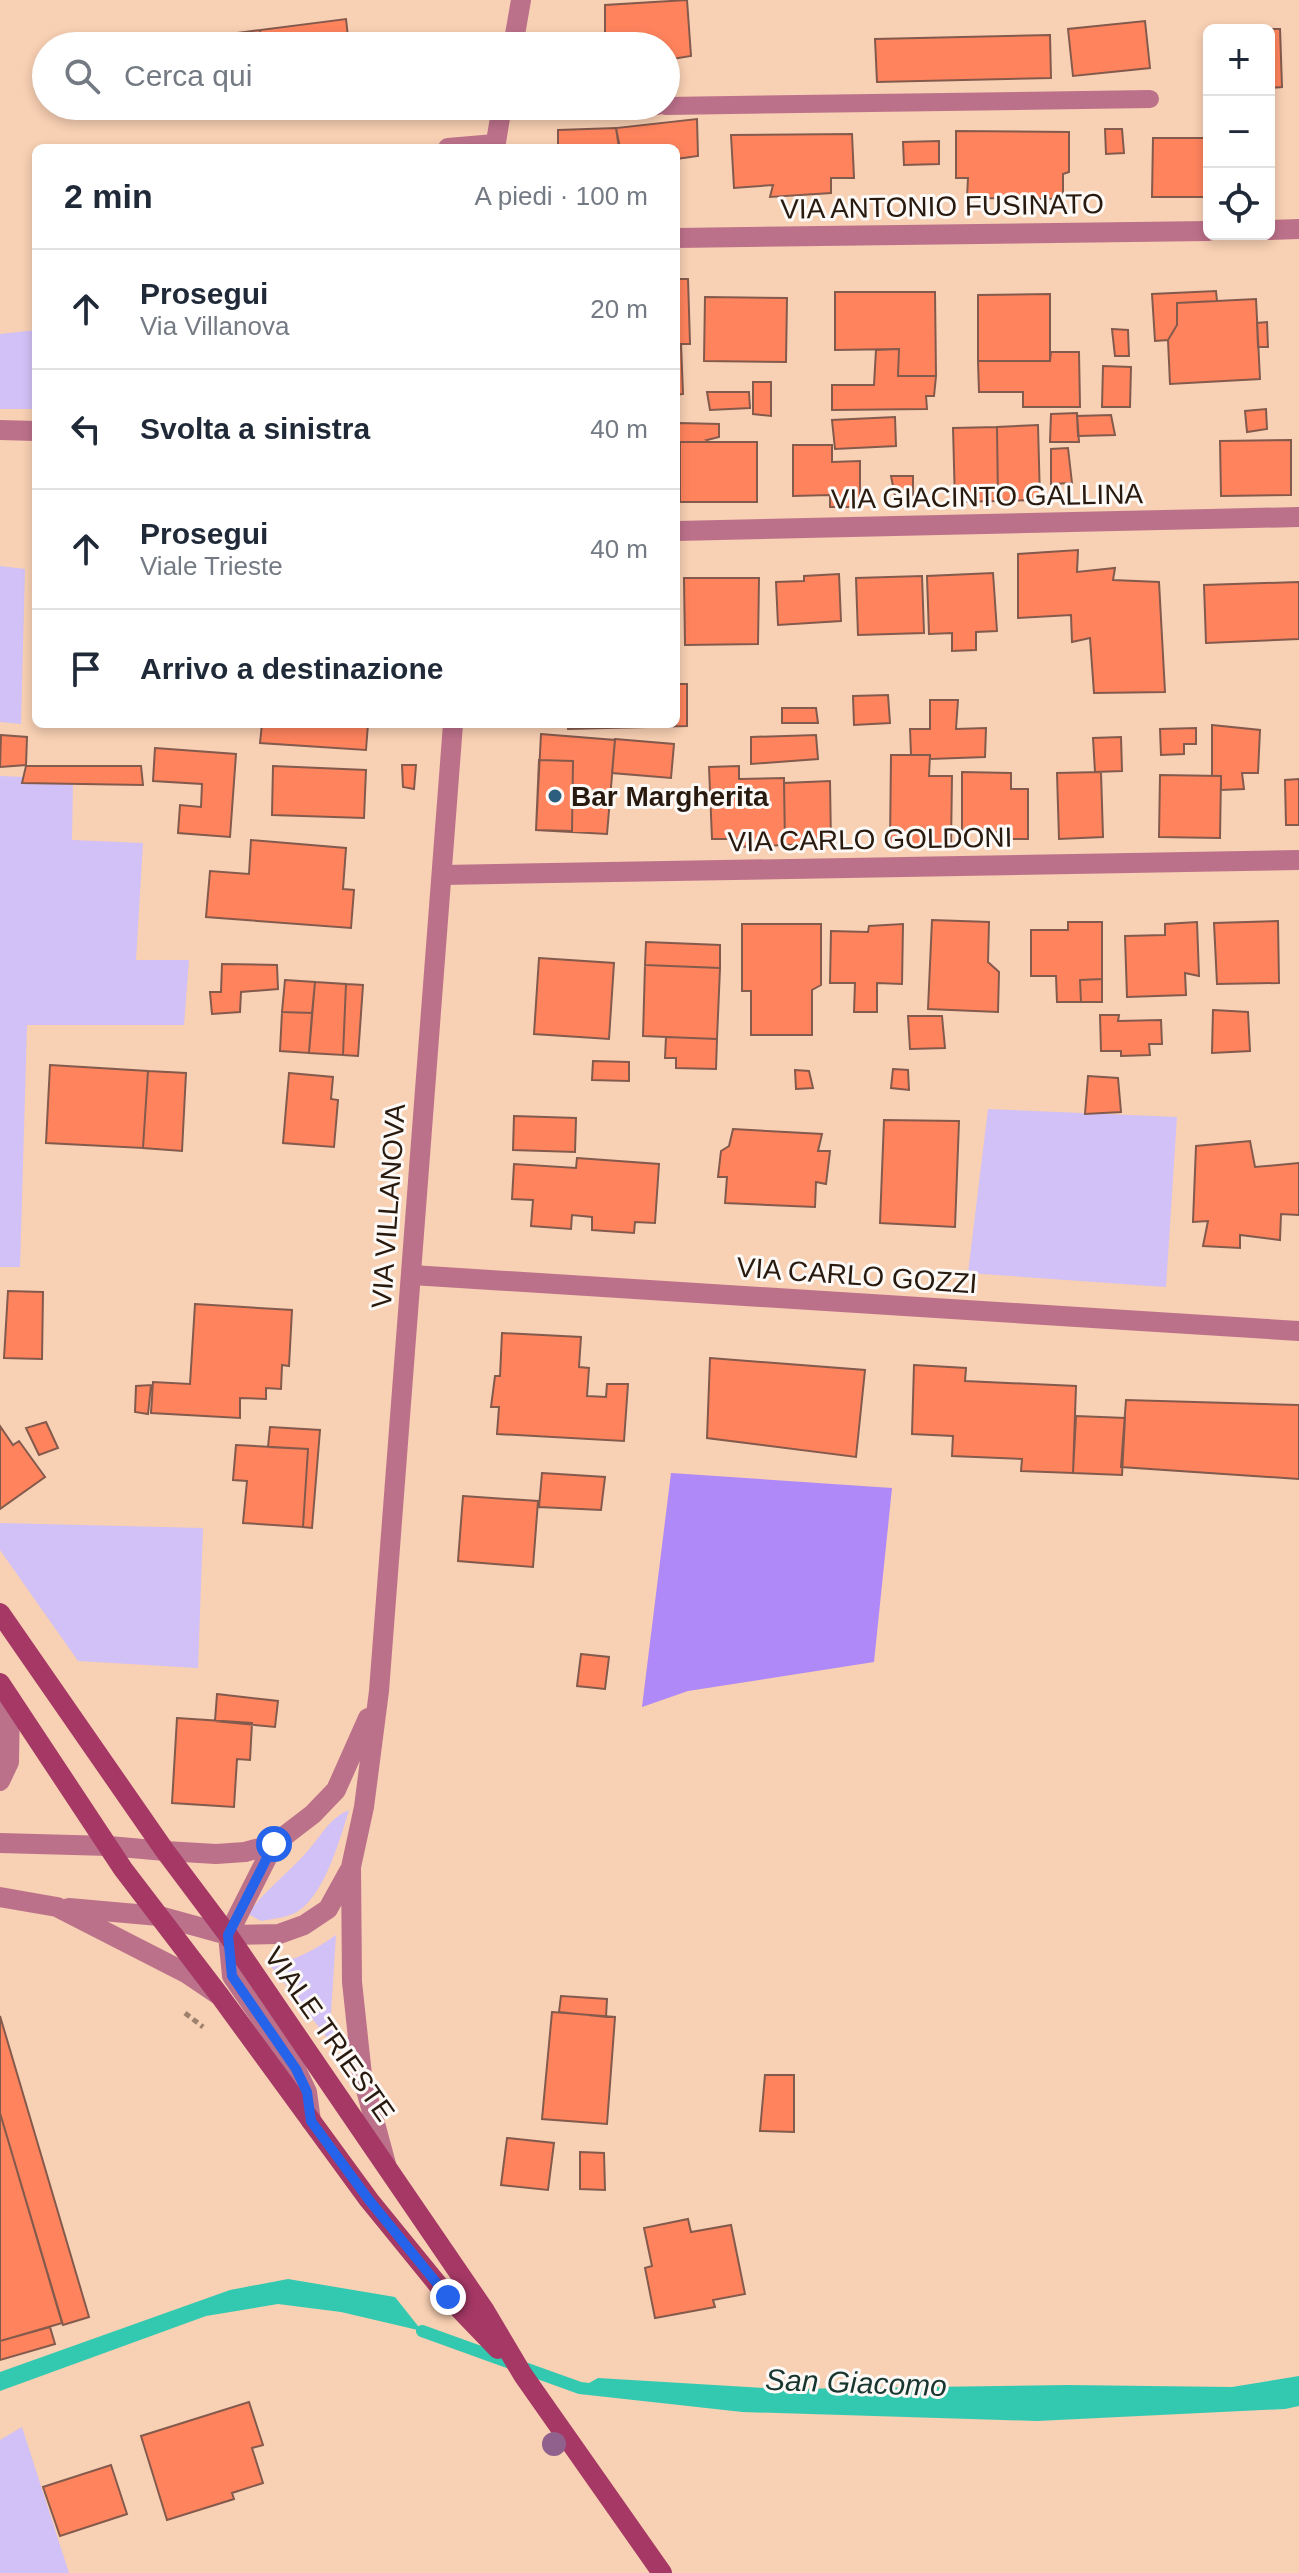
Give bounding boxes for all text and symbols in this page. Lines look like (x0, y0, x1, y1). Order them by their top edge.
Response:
map controls (1203, 24, 1275, 240)
button: + (1203, 24, 1275, 96)
search box (32, 32, 680, 120)
icon: search (60, 54, 104, 98)
text: Cerca qui (124, 59, 252, 92)
button: − (1203, 96, 1275, 168)
button: locate (1203, 168, 1275, 240)
text: 2 min (64, 177, 153, 215)
text: A piedi · 100 m (475, 181, 648, 211)
street label: VIA ANTONIO FUSINATO (780, 188, 1104, 225)
text: Prosegui (140, 277, 268, 310)
icon: ahead (64, 287, 108, 331)
text: 20 m (590, 294, 648, 324)
text: Via Villanova (140, 311, 289, 341)
icon: left (64, 407, 108, 451)
text: Svolta a sinistra (140, 412, 370, 445)
text: 40 m (590, 414, 648, 444)
street label: VIA GIACINTO GALLINA (831, 478, 1144, 515)
text: Prosegui (140, 517, 268, 550)
icon: ahead (64, 527, 108, 571)
text: 40 m (590, 534, 648, 564)
text: Viale Trieste (140, 551, 283, 581)
icon: arrive (64, 647, 108, 691)
text: Arrivo a destinazione (140, 652, 443, 685)
place label: Bar Margherita (571, 781, 769, 812)
marker: Bar Margherita (546, 787, 564, 805)
street label: VIA CARLO GOLDONI (727, 822, 1013, 857)
street label: VIA VILLANOVA (366, 1102, 411, 1309)
street label: VIA CARLO GOZZI (736, 1252, 978, 1299)
route start (256, 1826, 292, 1862)
street label: VIALE TRIESTE (258, 1941, 401, 2127)
route end (430, 2279, 466, 2315)
water label: San Giacomo (765, 2363, 947, 2402)

